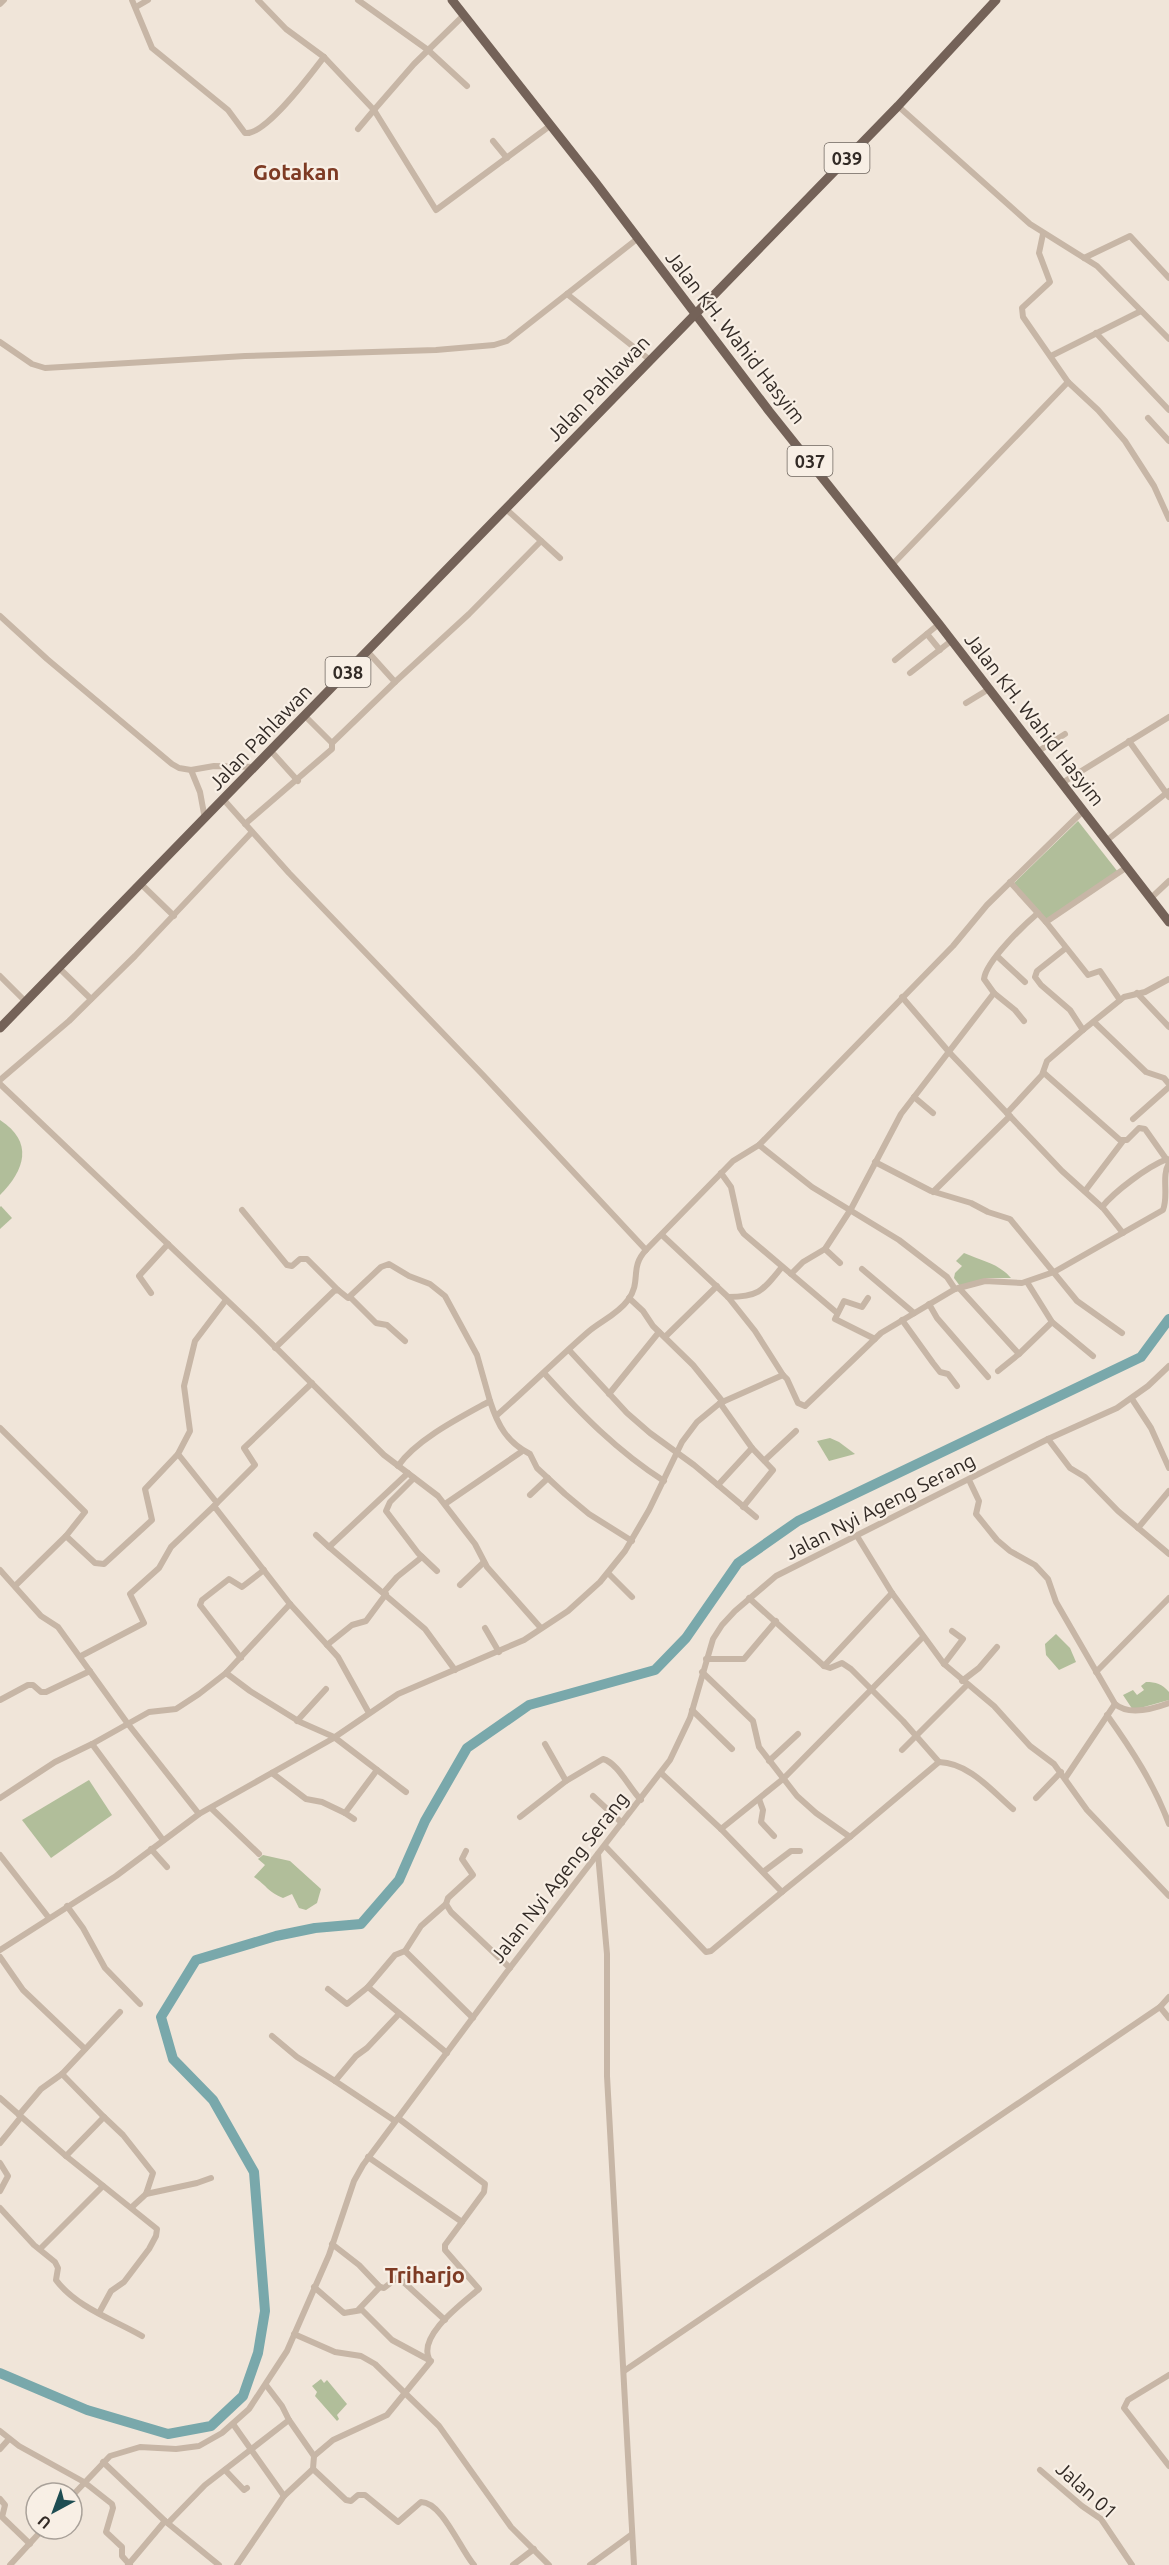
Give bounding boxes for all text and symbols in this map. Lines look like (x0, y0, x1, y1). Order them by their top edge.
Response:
road number: 039 (824, 143, 870, 173)
district label: Gotakan (253, 159, 339, 184)
street label: Jalan KH. Wahid Hasyim (661, 246, 811, 428)
street label: Jalan Pahlawan (542, 330, 654, 446)
road number: 037 (788, 446, 832, 476)
street label: Jalan KH. Wahid Hasyim (960, 628, 1110, 810)
road number: 038 (326, 657, 370, 687)
street label: Jalan Pahlawan (204, 679, 316, 795)
street label: Jalan Nyi Ageng Serang (781, 1448, 979, 1564)
street label: Jalan Nyi Ageng Serang (485, 1787, 633, 1967)
district label: Triharjo (385, 2262, 465, 2287)
street label: Jalan 01 (1052, 2457, 1122, 2523)
north arrow (24, 2481, 84, 2541)
text: U (34, 2512, 54, 2533)

